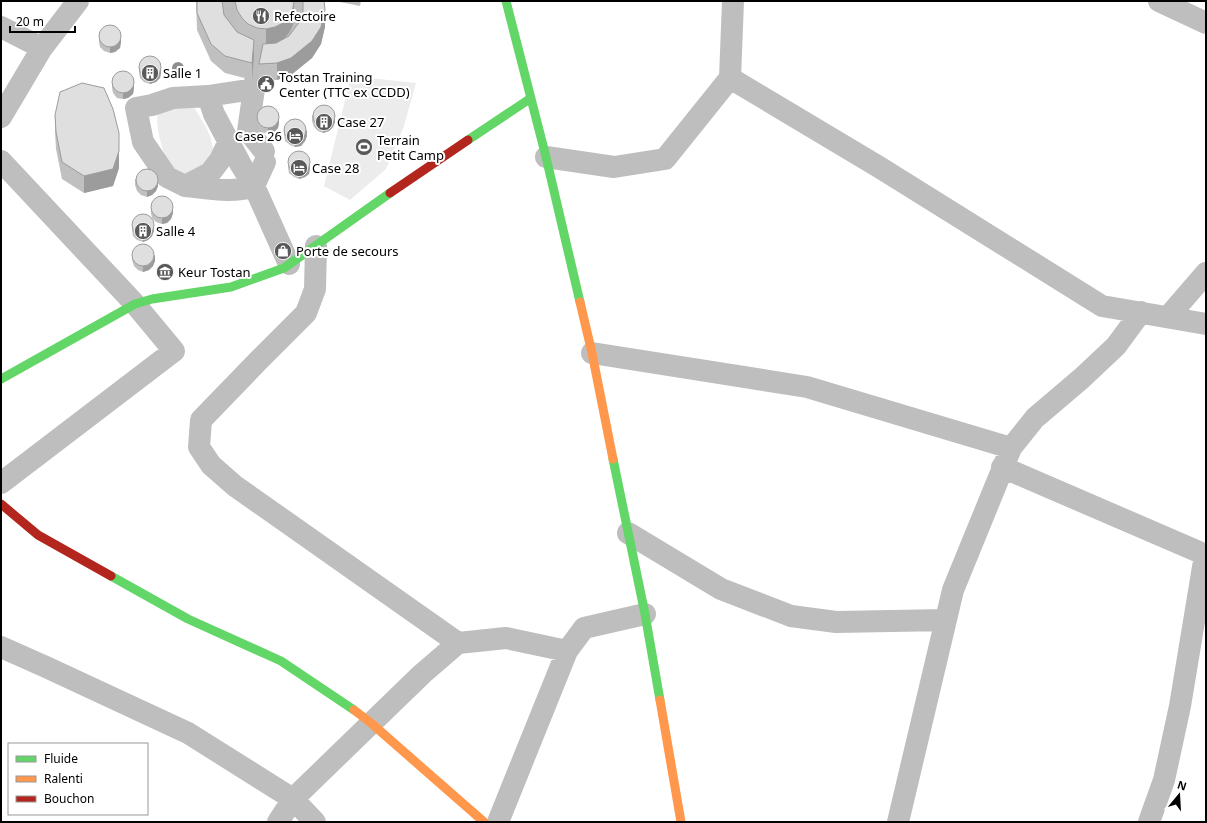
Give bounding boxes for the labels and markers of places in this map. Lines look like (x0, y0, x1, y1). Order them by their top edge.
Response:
restaurant icon: Refectoire (251, 6, 271, 26)
place label: Refectoire (274, 7, 336, 25)
building icon: Salle 1 (140, 63, 160, 83)
place label: Salle 1 (163, 64, 202, 82)
place label: Tostan Training Center (TTC ex CCDD) (279, 68, 410, 101)
public building icon: Tostan Training Center (TTC ex CCDD) (256, 74, 276, 94)
building icon: Case 27 (314, 112, 334, 132)
place label: Case 27 (337, 113, 384, 131)
hotel icon: Case 26 (285, 126, 305, 146)
place label: Case 26 (235, 127, 282, 145)
place label: Terrain Petit Camp (377, 131, 444, 164)
sports icon: Terrain Petit Camp (354, 137, 374, 157)
hotel icon: Case 28 (289, 158, 309, 178)
place label: Case 28 (312, 159, 359, 177)
building icon: Salle 4 (133, 221, 153, 241)
place label: Salle 4 (156, 222, 196, 240)
shop icon: Porte de secours (273, 241, 293, 261)
place label: Porte de secours (296, 242, 399, 260)
museum icon: Keur Tostan (155, 262, 175, 282)
place label: Keur Tostan (178, 263, 251, 281)

